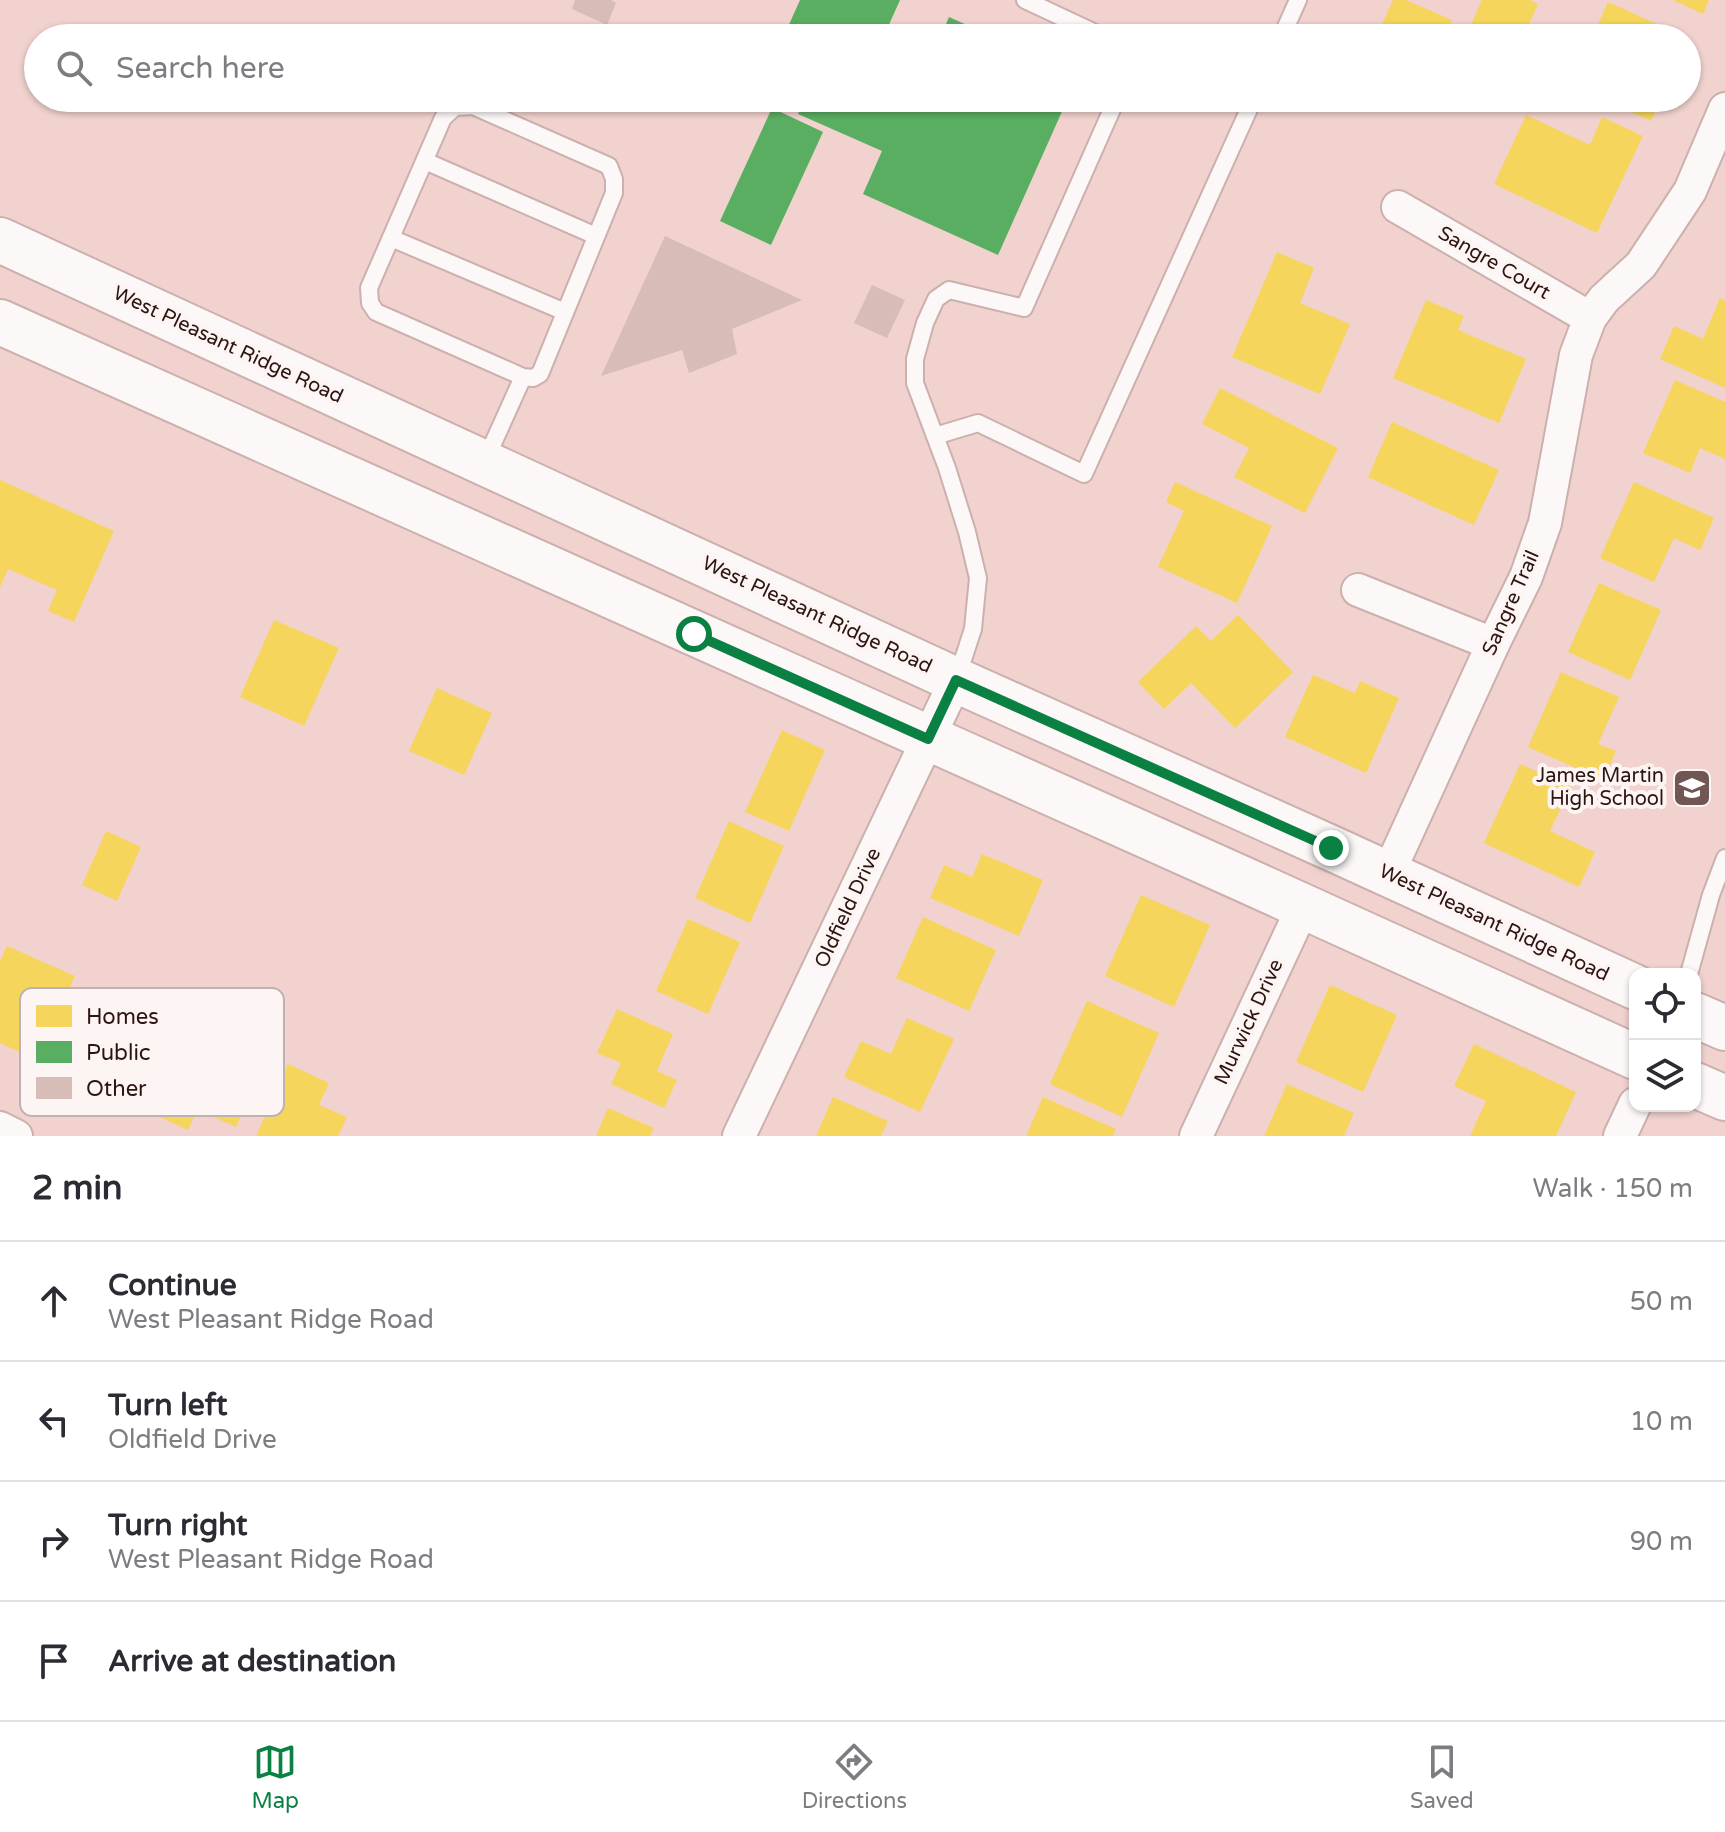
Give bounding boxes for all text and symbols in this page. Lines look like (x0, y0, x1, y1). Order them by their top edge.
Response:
search box (24, 24, 1701, 112)
icon: search (52, 46, 96, 90)
text: Search here (116, 50, 285, 87)
street label: Sangre Court (1434, 221, 1555, 305)
street label: West Pleasant Ridge Road (109, 281, 347, 409)
street label: Sangre Trail (1477, 547, 1545, 659)
street label: West Pleasant Ridge Road (698, 551, 936, 679)
route start (676, 616, 712, 652)
place label: James Martin High School (1536, 764, 1664, 811)
school or university icon: James Martin High School (1671, 767, 1713, 809)
route end (1313, 830, 1349, 866)
street label: Oldfield Drive (810, 844, 886, 972)
street label: West Pleasant Ridge Road (1375, 859, 1613, 987)
street label: Murwick Drive (1209, 955, 1289, 1089)
map controls (1629, 968, 1701, 1112)
button: locate (1629, 968, 1701, 1040)
legend (20, 988, 284, 1116)
text: Homes (86, 1004, 159, 1030)
text: Public (86, 1040, 151, 1066)
button: layers (1629, 1040, 1701, 1112)
text: Other (86, 1076, 147, 1102)
text: 2 min (32, 1168, 123, 1209)
text: Walk · 150 m (1533, 1173, 1693, 1204)
text: Continue (108, 1267, 237, 1304)
icon: ahead (32, 1279, 76, 1323)
text: 50 m (1630, 1286, 1693, 1317)
text: West Pleasant Ridge Road (108, 1304, 434, 1335)
text: Turn left (108, 1387, 227, 1424)
icon: left (32, 1399, 76, 1443)
text: 10 m (1630, 1406, 1693, 1437)
text: Oldfield Drive (108, 1424, 277, 1455)
text: Turn right (108, 1507, 248, 1544)
icon: right (32, 1519, 76, 1563)
text: 90 m (1630, 1526, 1693, 1557)
text: West Pleasant Ridge Road (108, 1544, 434, 1575)
icon: arrive (32, 1639, 76, 1683)
text: Arrive at destination (108, 1643, 396, 1680)
tab: Map (251, 1740, 299, 1814)
tab: Directions (802, 1740, 907, 1814)
tab: Saved (1410, 1740, 1474, 1814)

